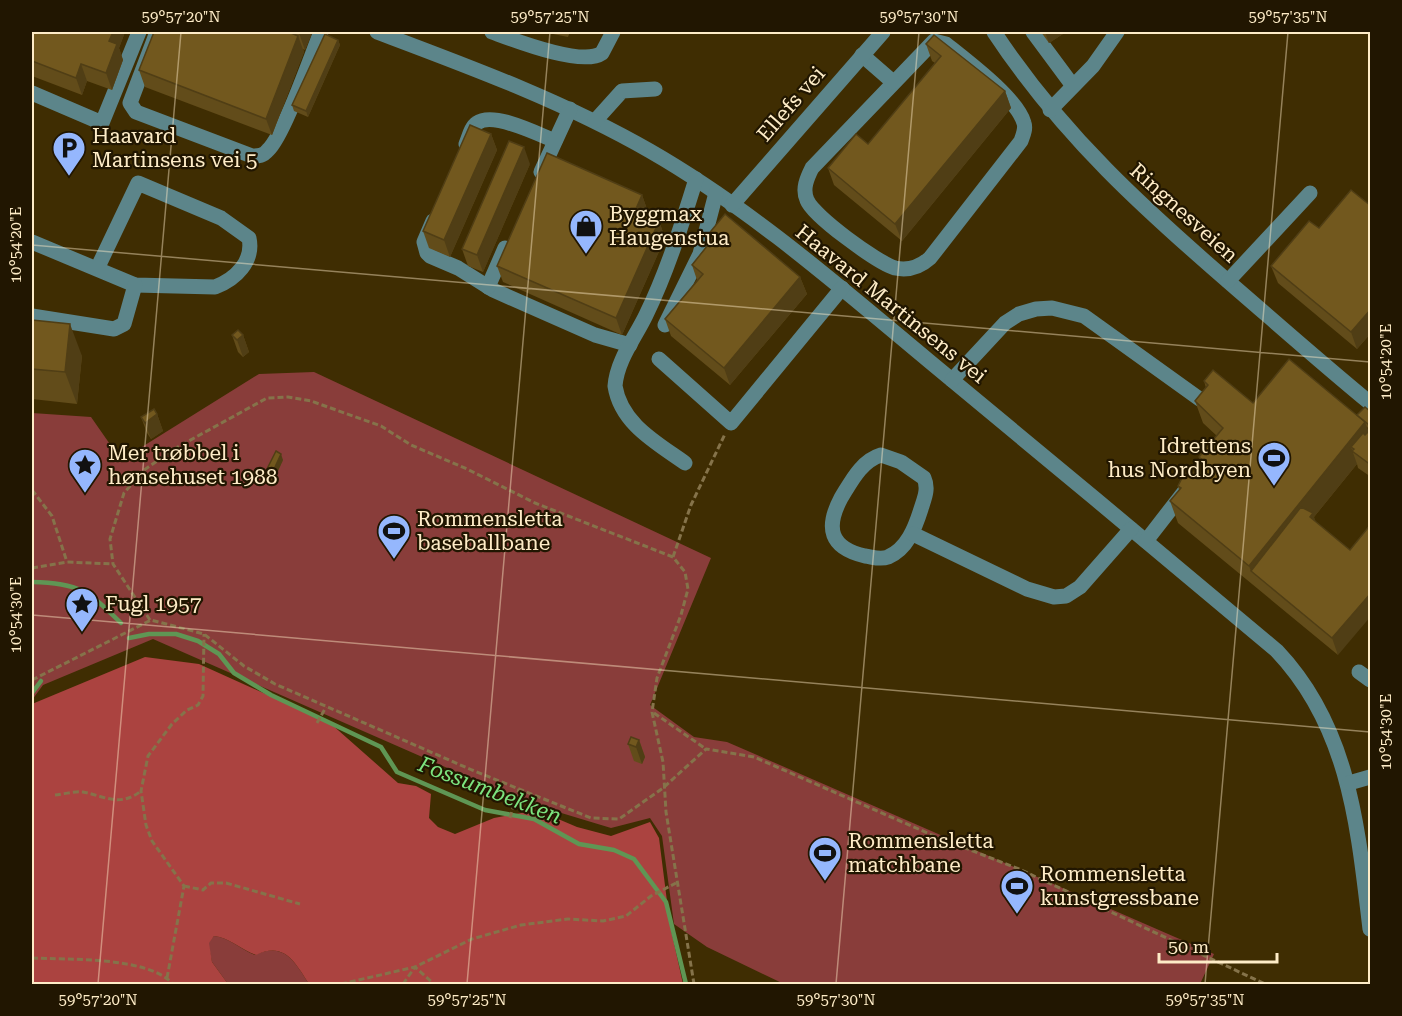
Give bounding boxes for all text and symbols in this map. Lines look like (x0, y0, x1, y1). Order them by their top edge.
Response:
text: 59°57'20"N (141, 8, 221, 26)
text: 59°57'25"N (510, 8, 590, 26)
text: 59°57'30"N (879, 8, 959, 26)
text: 59°57'35"N (1248, 8, 1328, 26)
street label: Ellefs vei (752, 62, 830, 146)
place label: Haavard Martinsens vei 5 (92, 124, 257, 172)
parking icon: Haavard Martinsens vei 5 (51, 130, 87, 177)
street label: Ringnesveien (1125, 158, 1243, 268)
place label: Byggmax Haugenstua (609, 202, 730, 250)
text: 10°54'20"E (7, 207, 25, 283)
shop icon: Byggmax Haugenstua (568, 208, 604, 255)
street label: Haavard Martinsens vei (791, 220, 991, 388)
text: 10°54'20"E (1377, 324, 1395, 400)
place label: Idrettens hus Nordbyen (1108, 434, 1251, 482)
sports icon: Idrettens hus Nordbyen (1256, 440, 1292, 487)
place label: Mer trøbbel i hønsehuset 1988 (108, 441, 278, 489)
place icon: Mer trøbbel i hønsehuset 1988 (67, 447, 103, 494)
place label: Rommensletta baseballbane (417, 507, 563, 555)
sports icon: Rommensletta baseballbane (376, 513, 412, 560)
text: 10°54'30"E (7, 577, 25, 653)
place icon: Fugl 1957 (64, 586, 100, 633)
place label: Fugl 1957 (105, 592, 202, 616)
text: 10°54'30"E (1377, 694, 1395, 770)
water label: Fossumbekken (414, 751, 565, 829)
place label: Rommensletta matchbane (848, 829, 994, 877)
sports icon: Rommensletta matchbane (807, 835, 843, 882)
place label: Rommensletta kunstgressbane (1040, 862, 1199, 910)
sports icon: Rommensletta kunstgressbane (999, 868, 1035, 915)
scale bar (1159, 926, 1278, 964)
text: 50 m (1168, 936, 1209, 957)
text: 59°57'20"N (58, 991, 138, 1009)
text: 59°57'25"N (427, 991, 507, 1009)
text: 59°57'30"N (796, 991, 876, 1009)
text: 59°57'35"N (1165, 991, 1245, 1009)

